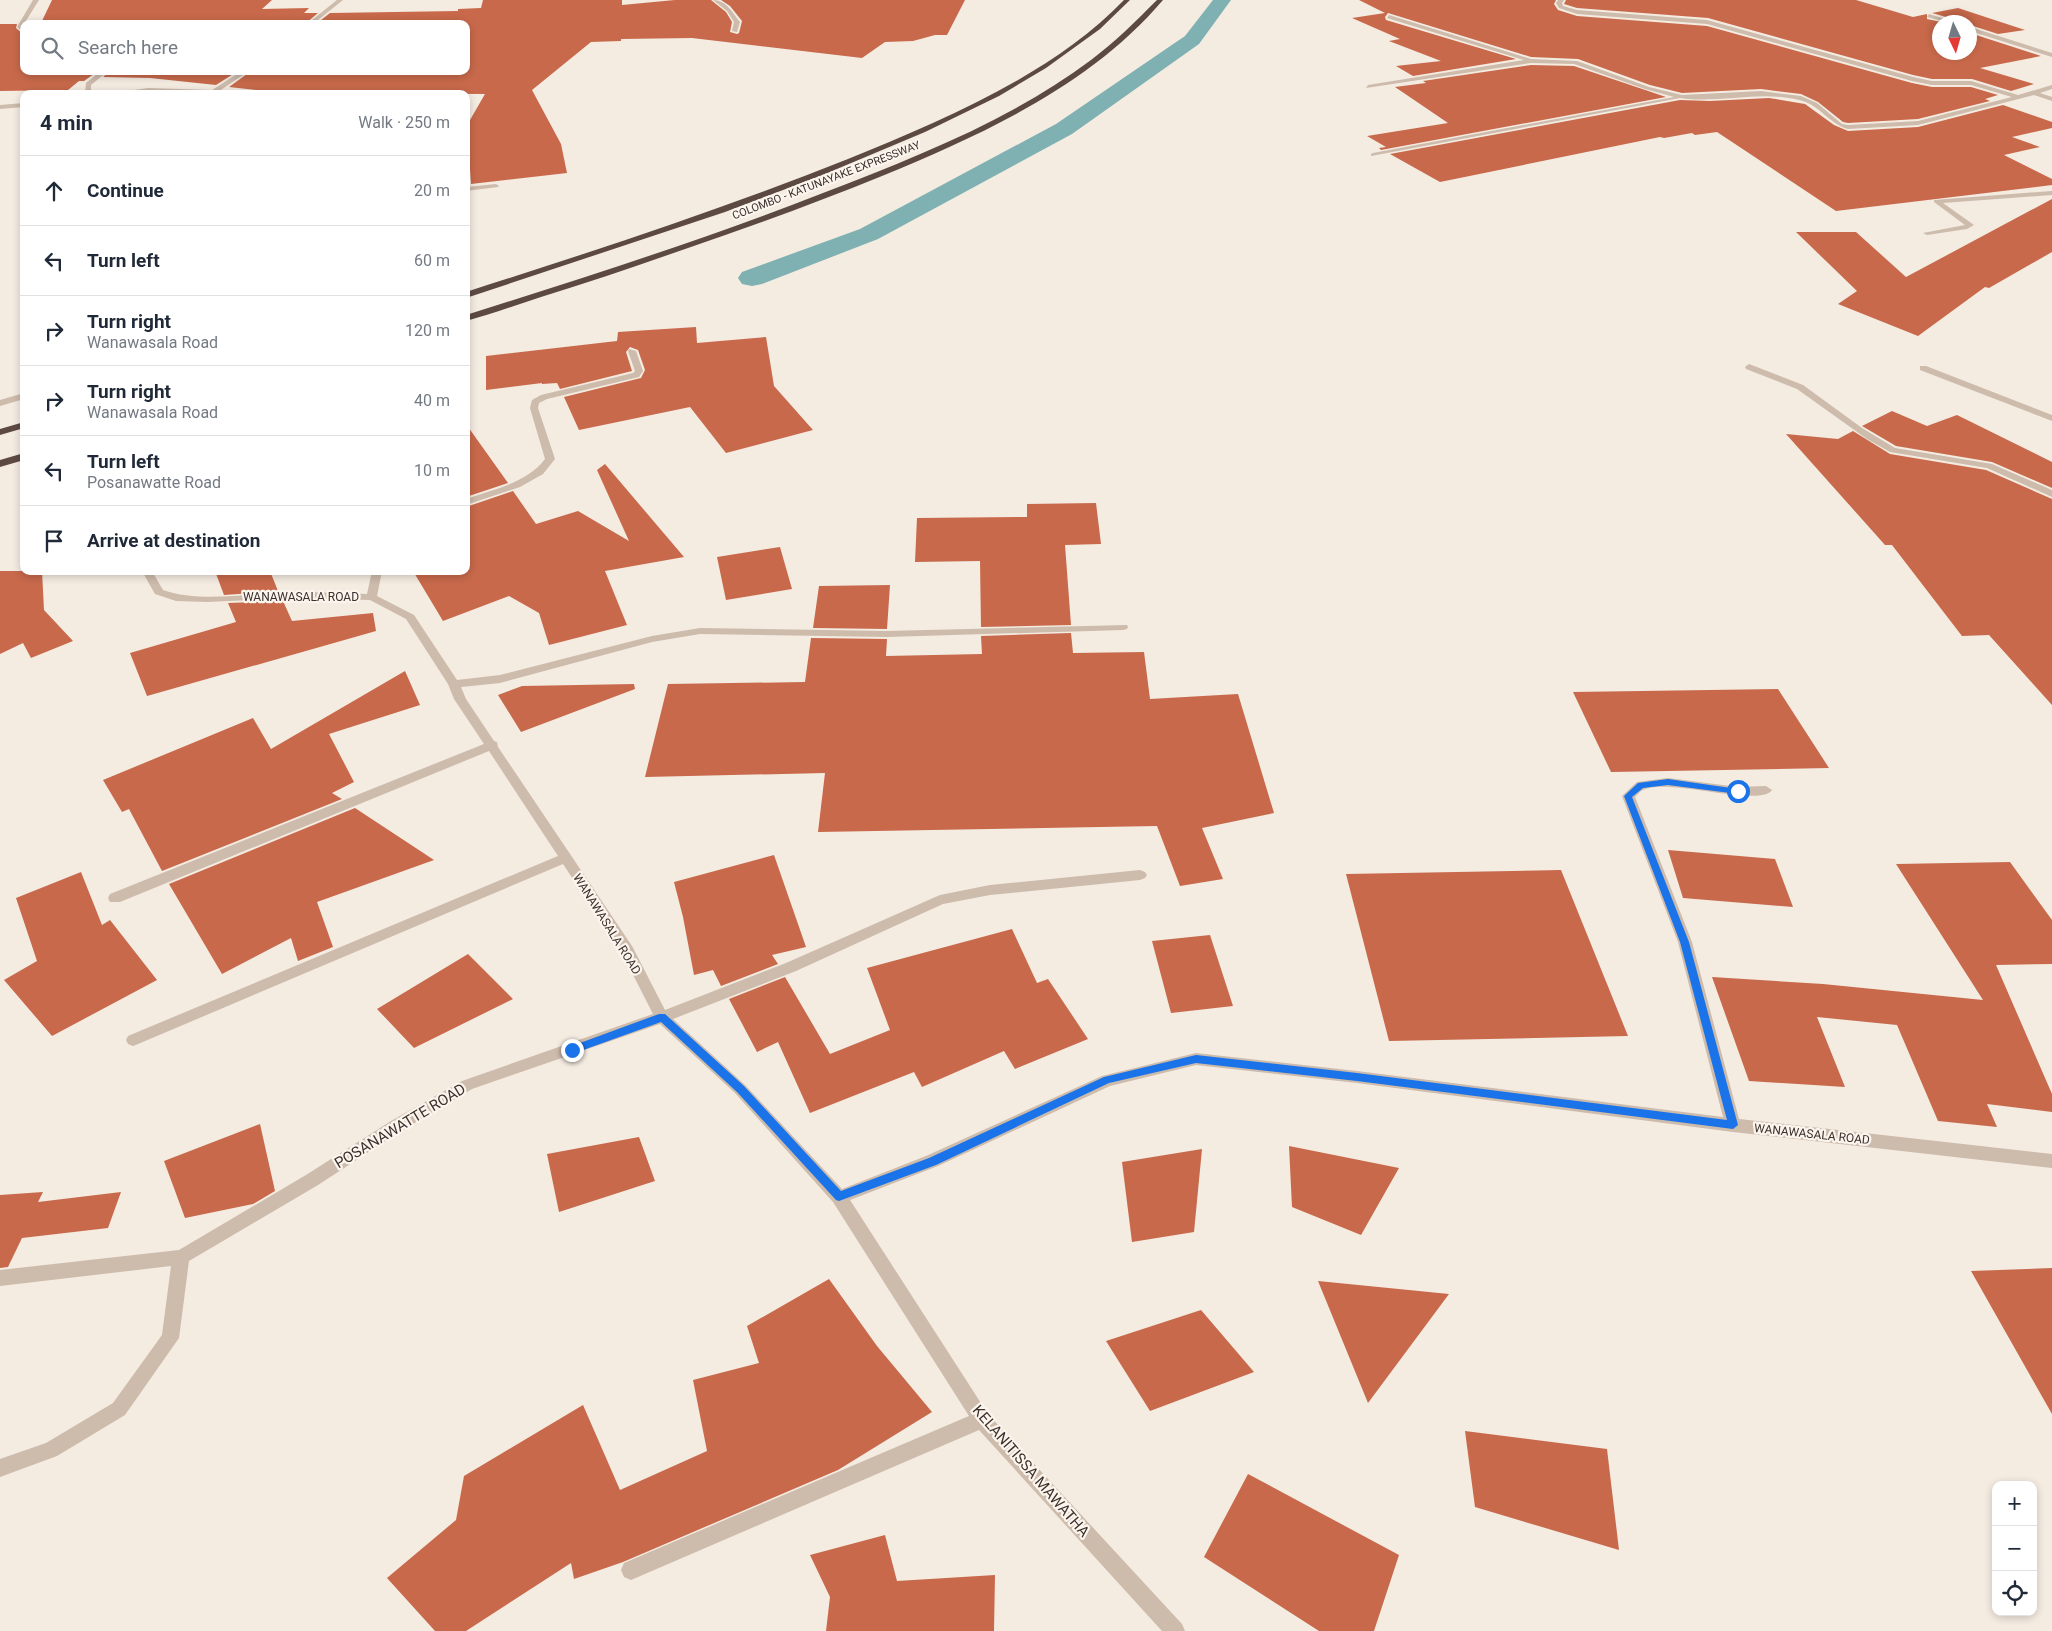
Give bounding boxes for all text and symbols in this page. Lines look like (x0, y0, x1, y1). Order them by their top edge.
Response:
north arrow (1932, 15, 1977, 60)
search box (20, 20, 470, 75)
icon: search (38, 34, 66, 62)
text: Search here (78, 36, 178, 59)
text: 4 min (40, 111, 93, 135)
text: Walk · 250 m (358, 113, 450, 132)
street label: COLOMBO - KATUNAYAKE EXPRESSWAY (730, 138, 922, 222)
icon: ahead (40, 177, 68, 205)
text: Continue (87, 179, 164, 202)
text: 20 m (414, 181, 450, 200)
icon: left (40, 247, 68, 275)
text: Turn left (87, 249, 160, 272)
text: 60 m (414, 251, 450, 270)
text: Turn right (87, 310, 171, 333)
icon: right (40, 317, 68, 345)
text: 120 m (405, 321, 450, 340)
text: Wanawasala Road (87, 333, 218, 352)
text: Turn right (87, 380, 171, 403)
icon: right (40, 387, 68, 415)
text: 40 m (414, 391, 450, 410)
text: Wanawasala Road (87, 403, 218, 422)
text: Turn left (87, 450, 160, 473)
icon: left (40, 457, 68, 485)
text: 10 m (414, 461, 450, 480)
text: Posanawatte Road (87, 473, 221, 492)
icon: arrive (40, 527, 68, 555)
text: Arrive at destination (87, 529, 260, 552)
street label: WANAWASALA ROAD (243, 590, 359, 604)
route start (1727, 780, 1750, 803)
street label: WANAWASALA ROAD (570, 871, 644, 977)
route end (561, 1039, 584, 1062)
street label: POSANAWATTE ROAD (331, 1080, 469, 1172)
street label: WANAWASALA ROAD (1754, 1121, 1871, 1147)
street label: KELANITISSA MAWATHA (969, 1401, 1093, 1541)
map controls (1992, 1481, 2037, 1616)
button: + (1992, 1481, 2037, 1526)
button: − (1992, 1526, 2037, 1571)
button: locate (1992, 1571, 2037, 1616)

